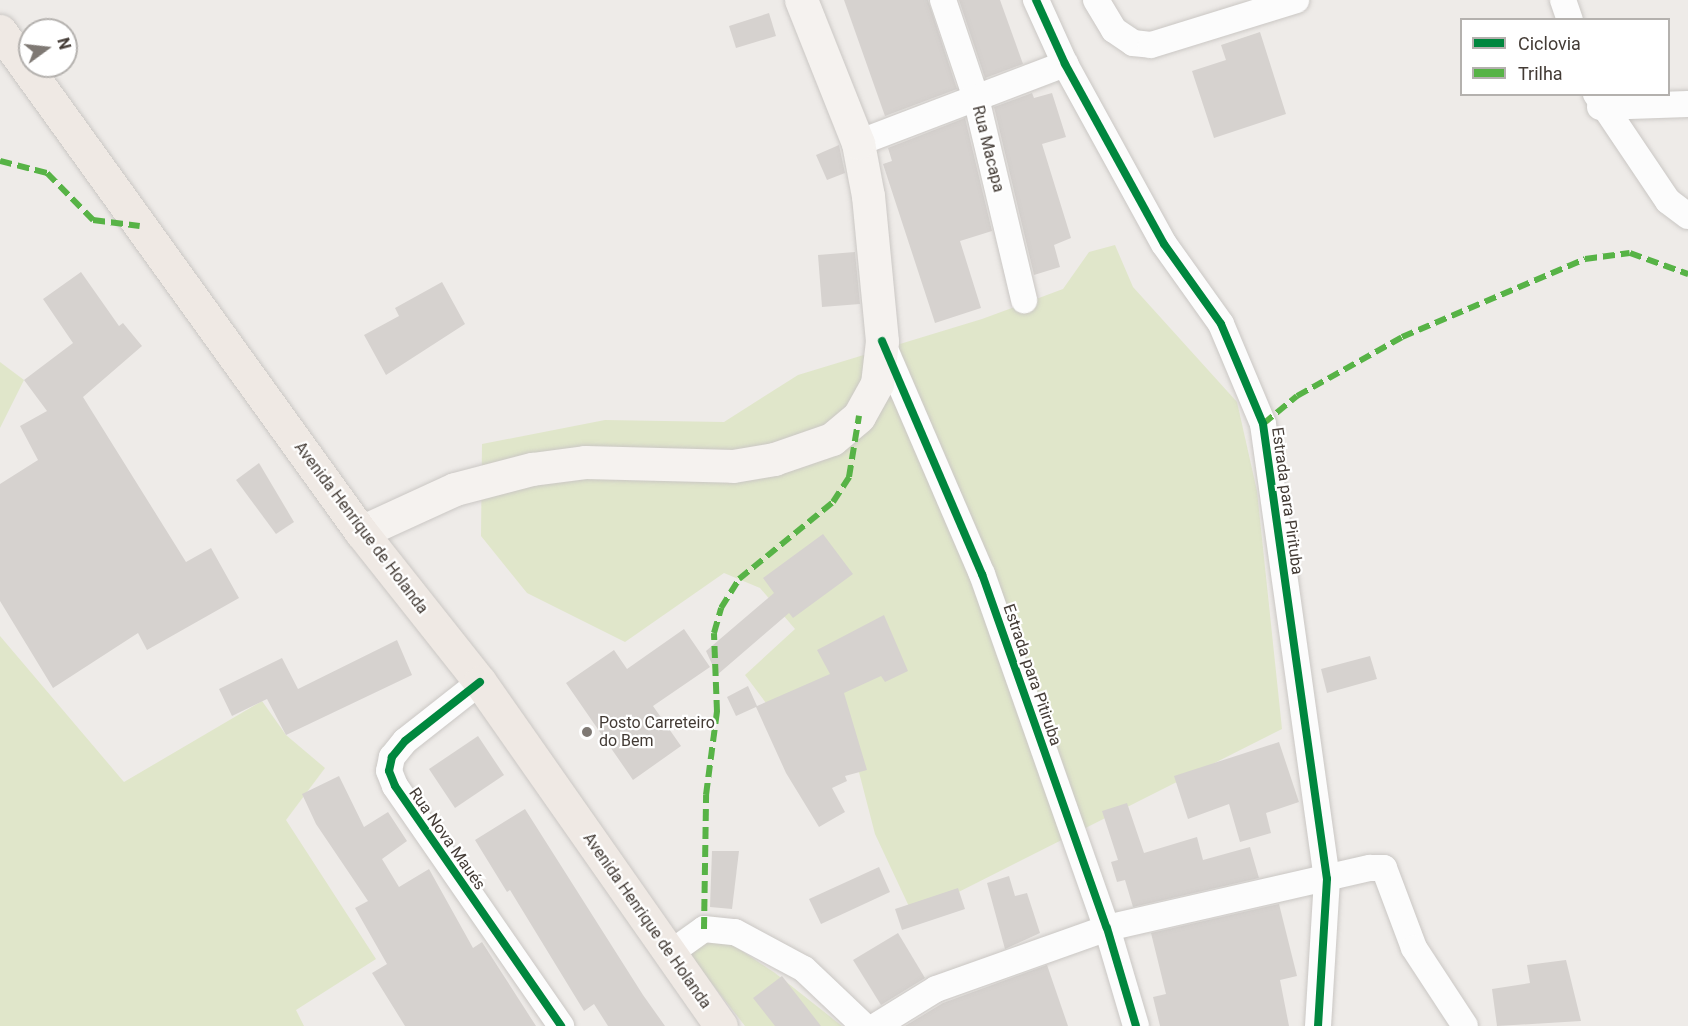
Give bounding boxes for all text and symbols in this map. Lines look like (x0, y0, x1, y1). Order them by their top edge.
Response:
north arrow (18, 18, 78, 78)
legend (1460, 18, 1670, 96)
text: Ciclovia (1518, 33, 1581, 54)
text: N (53, 36, 75, 52)
text: Trilha (1518, 63, 1563, 84)
street label: Rua Macapa (968, 104, 1008, 194)
street label: Estrada para Pirituba (1267, 426, 1307, 576)
street label: Avenida Henrique de Holanda (290, 438, 432, 618)
street label: Estrada para Pitiruba (999, 602, 1065, 748)
place label: Posto Carreteiro do Bem (599, 713, 715, 751)
marker: Posto Carreteiro do Bem (580, 725, 594, 739)
street label: Rua Nova Maués (405, 784, 489, 894)
street label: Avenida Henrique de Holanda (579, 829, 715, 1013)

